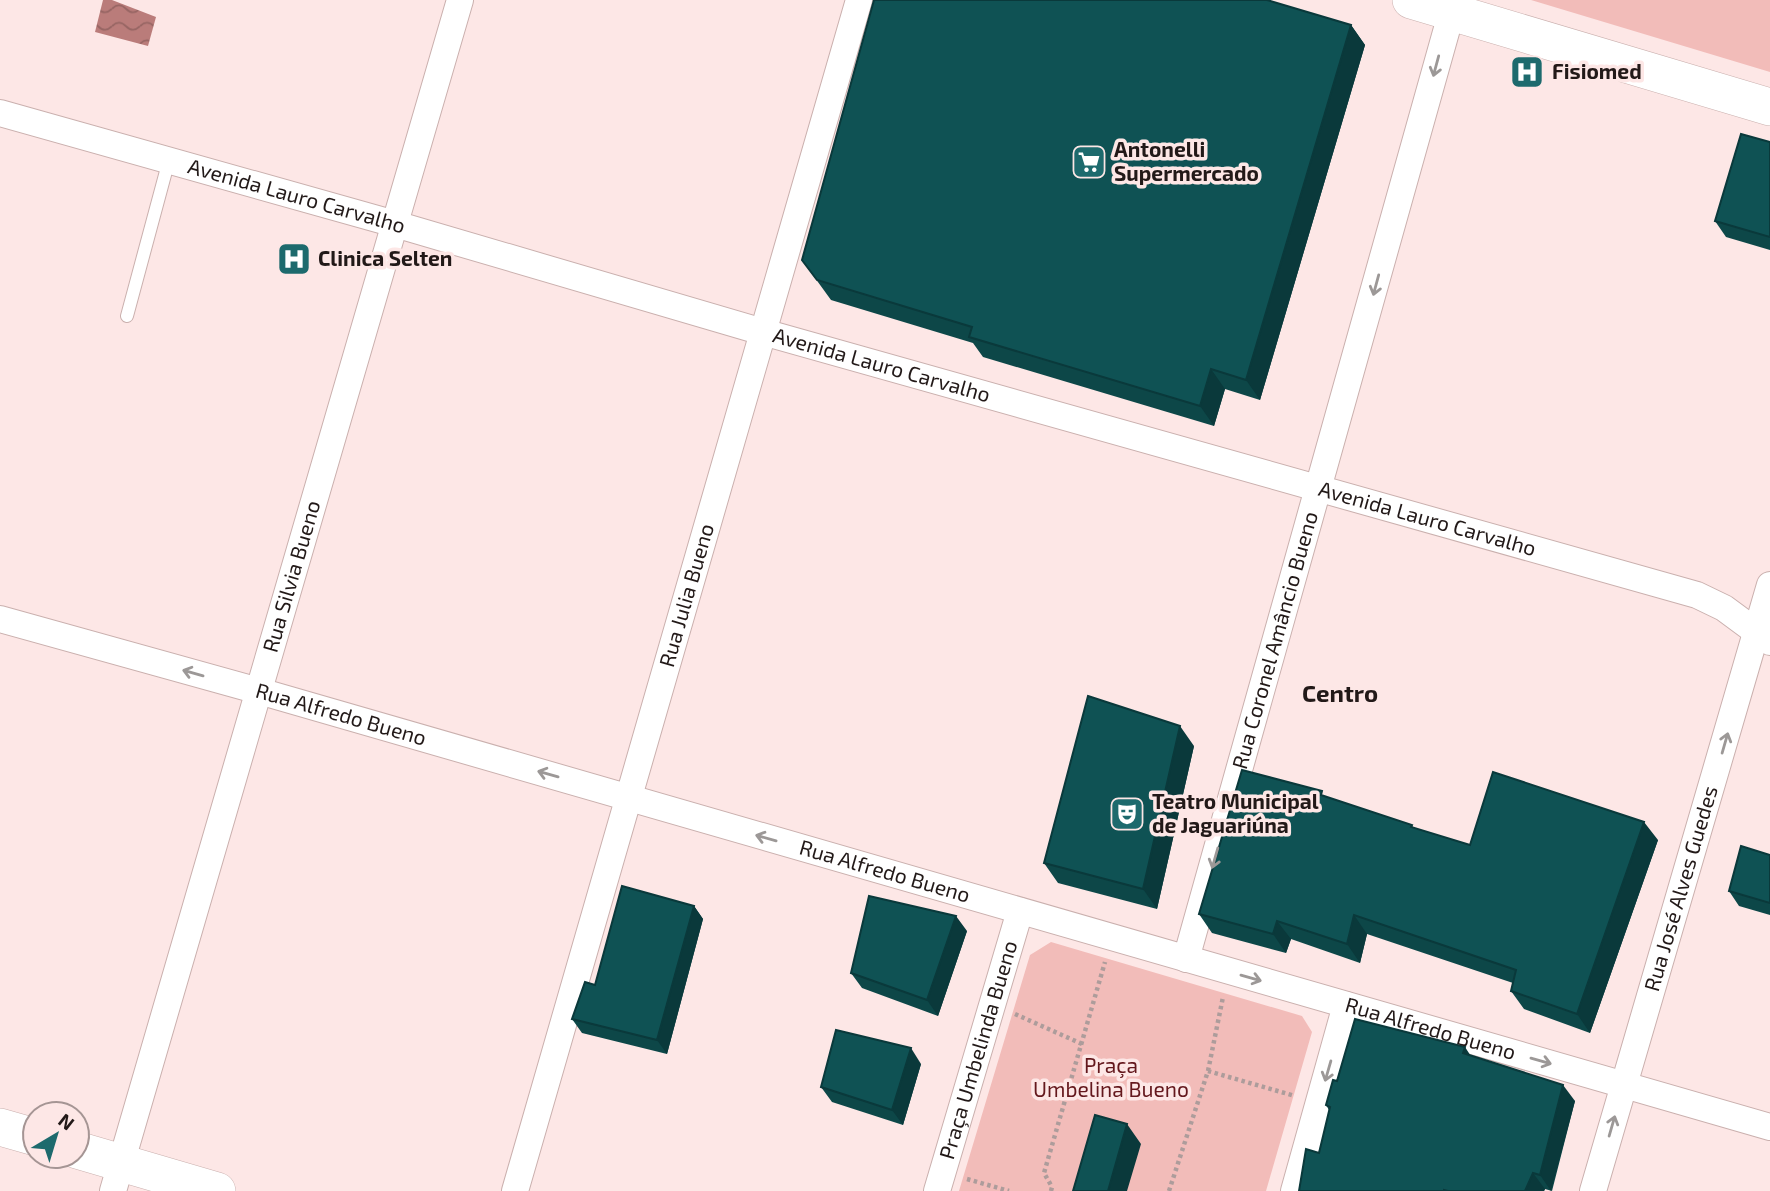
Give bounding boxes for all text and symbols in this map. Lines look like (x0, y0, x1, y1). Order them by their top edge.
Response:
hospital icon: Fisiomed (1508, 53, 1546, 91)
one-way arrow (1429, 55, 1442, 77)
place label: Fisiomed (1552, 58, 1642, 83)
place label: Antonelli Supermercado (1114, 136, 1259, 185)
supermarket icon: Antonelli Supermercado (1070, 143, 1108, 181)
street label: Avenida Lauro Carvalho (185, 152, 409, 237)
hospital icon: Clinica Selten (275, 240, 313, 278)
place label: Clinica Selten (318, 245, 452, 270)
one-way arrow (1368, 274, 1381, 296)
street label: Avenida Lauro Carvalho (770, 321, 993, 406)
street label: Avenida Lauro Carvalho (1316, 475, 1539, 560)
street label: Rua Silvia Bueno (257, 497, 325, 655)
street label: Rua Coronel Amâncio Bueno (1226, 508, 1322, 772)
street label: Rua Julia Bueno (653, 520, 718, 670)
one-way arrow (182, 665, 204, 678)
street label: Rua Alfredo Bueno (253, 677, 429, 750)
district label: Centro (1302, 678, 1378, 707)
one-way arrow (1719, 732, 1732, 754)
one-way arrow (537, 767, 559, 780)
street label: Rua José Alves Guedes (1638, 783, 1722, 994)
place label: Teatro Municipal de Jaguariúna (1152, 788, 1319, 837)
theatre icon: Teatro Municipal de Jaguariúna (1108, 795, 1146, 833)
one-way arrow (756, 830, 778, 843)
street label: Rua Alfredo Bueno (797, 834, 973, 907)
one-way arrow (1207, 847, 1220, 869)
street label: Praça Umbelinda Bueno (933, 937, 1022, 1162)
one-way arrow (1240, 972, 1262, 985)
street label: Rua Alfredo Bueno (1343, 991, 1519, 1064)
park label: Praça Umbelina Bueno (1033, 1052, 1189, 1101)
one-way arrow (1529, 1056, 1551, 1069)
one-way arrow (1321, 1059, 1334, 1082)
north arrow (21, 1100, 91, 1170)
text: N (54, 1108, 79, 1134)
one-way arrow (1607, 1115, 1620, 1137)

